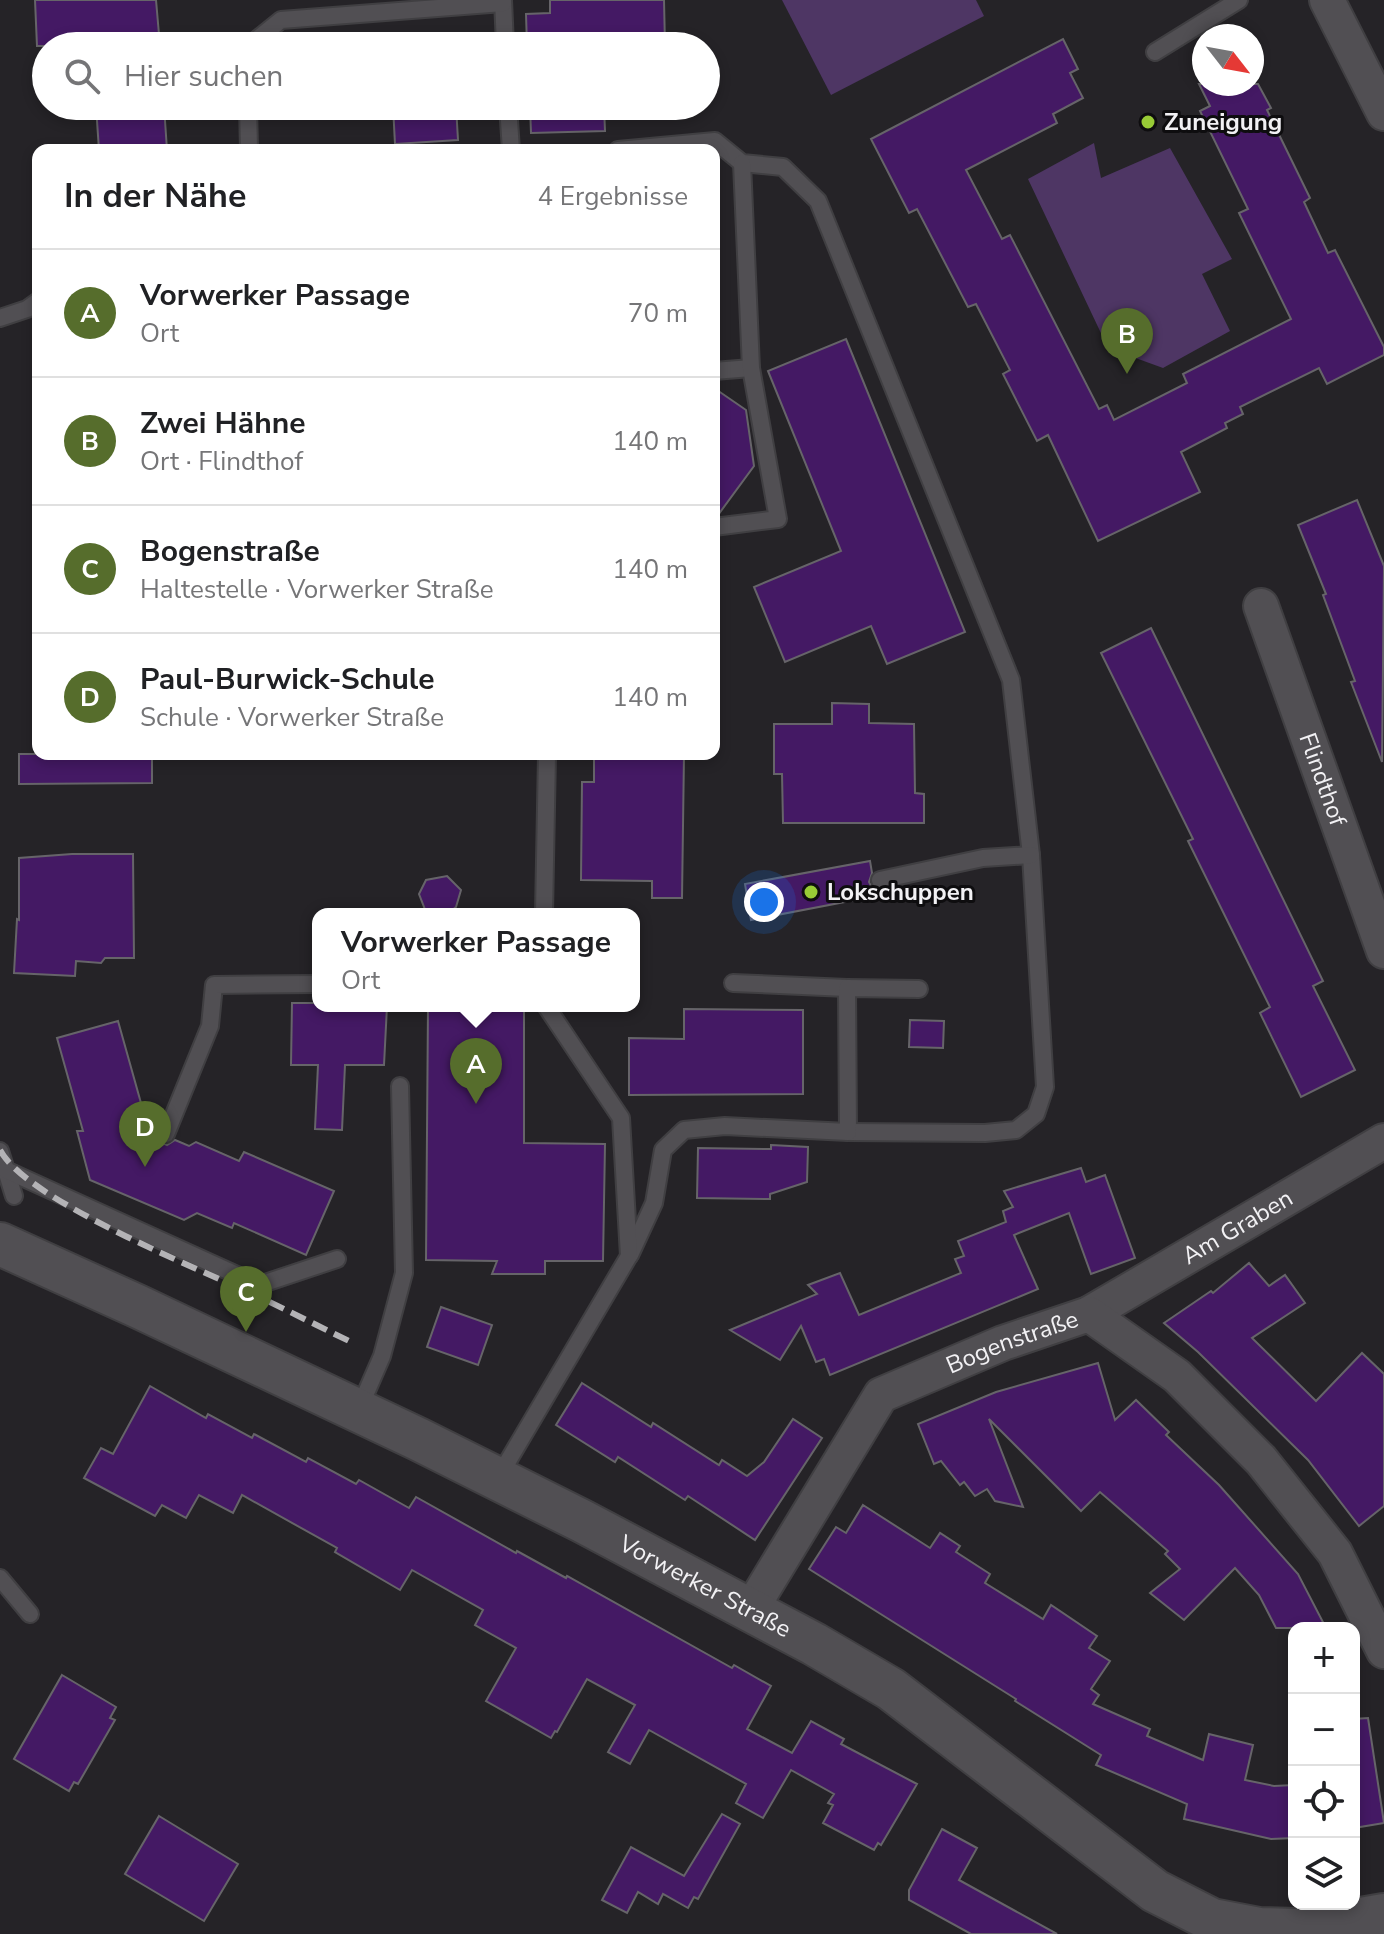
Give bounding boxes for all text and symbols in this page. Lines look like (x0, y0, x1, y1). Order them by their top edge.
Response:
north arrow (1192, 24, 1264, 96)
search box (32, 32, 720, 120)
icon: search (60, 54, 104, 98)
text: Hier suchen (124, 56, 283, 97)
place label: Zuneigung (1164, 106, 1282, 138)
marker: Zuneigung (1139, 113, 1157, 131)
text: In der Nähe (64, 173, 246, 219)
text: 4 Ergebnisse (538, 179, 688, 214)
text: Vorwerker Passage (140, 275, 410, 316)
text: A (80, 296, 100, 331)
text: 70 m (628, 296, 688, 331)
pin: B (1101, 308, 1153, 374)
text: Ort (140, 316, 179, 351)
text: Zwei Hähne (140, 403, 306, 444)
text: B (81, 424, 99, 459)
text: 140 m (612, 424, 688, 459)
text: Ort · Flindthof (140, 444, 303, 479)
text: Bogenstraße (140, 531, 320, 572)
text: C (81, 552, 99, 587)
text: 140 m (612, 552, 688, 587)
text: Haltestelle · Vorwerker Straße (140, 572, 493, 607)
text: Paul-Burwick-Schule (140, 659, 435, 700)
text: D (80, 680, 100, 715)
text: 140 m (612, 680, 688, 715)
text: Schule · Vorwerker Straße (140, 700, 444, 735)
street label: Flindthof (1291, 728, 1354, 831)
place label: Lokschuppen (827, 876, 974, 908)
your location (744, 882, 784, 922)
marker: Lokschuppen (802, 883, 820, 901)
popup (312, 908, 640, 1012)
text: Vorwerker Passage (341, 922, 611, 963)
text: Ort (341, 963, 380, 998)
pin: A (450, 1038, 502, 1104)
pin: D (119, 1101, 171, 1167)
street label: Am Graben (1176, 1182, 1299, 1272)
pin: C (220, 1266, 272, 1332)
street label: Bogenstraße (941, 1303, 1082, 1381)
street label: Vorwerker Straße (613, 1527, 797, 1645)
map controls (1288, 1622, 1360, 1910)
button: + (1288, 1622, 1360, 1694)
button: − (1288, 1694, 1360, 1766)
button: locate (1288, 1766, 1360, 1838)
button: layers (1288, 1838, 1360, 1910)

